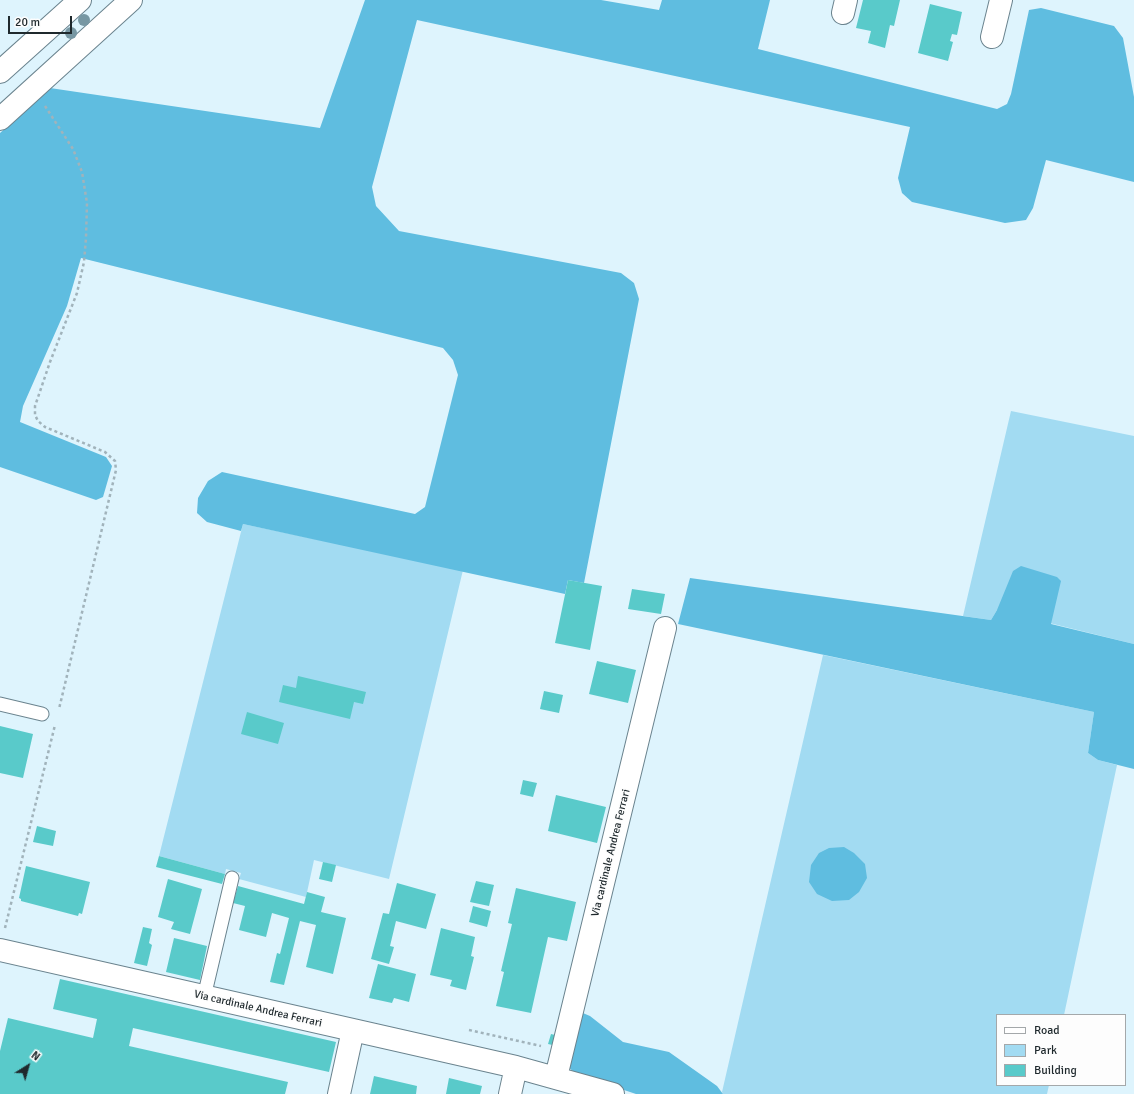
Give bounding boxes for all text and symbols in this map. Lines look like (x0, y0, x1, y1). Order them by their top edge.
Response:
scale bar (10, 8, 74, 34)
text: 20 m (15, 15, 40, 30)
street label: Via cardinale Andrea Ferrari (589, 788, 633, 918)
street label: Via cardinale Andrea Ferrari (193, 988, 323, 1030)
legend (996, 1014, 1126, 1086)
text: Road (1034, 1023, 1060, 1038)
text: Park (1034, 1043, 1057, 1058)
north arrow (8, 1046, 48, 1086)
text: N (29, 1049, 42, 1064)
text: Building (1034, 1063, 1077, 1078)

